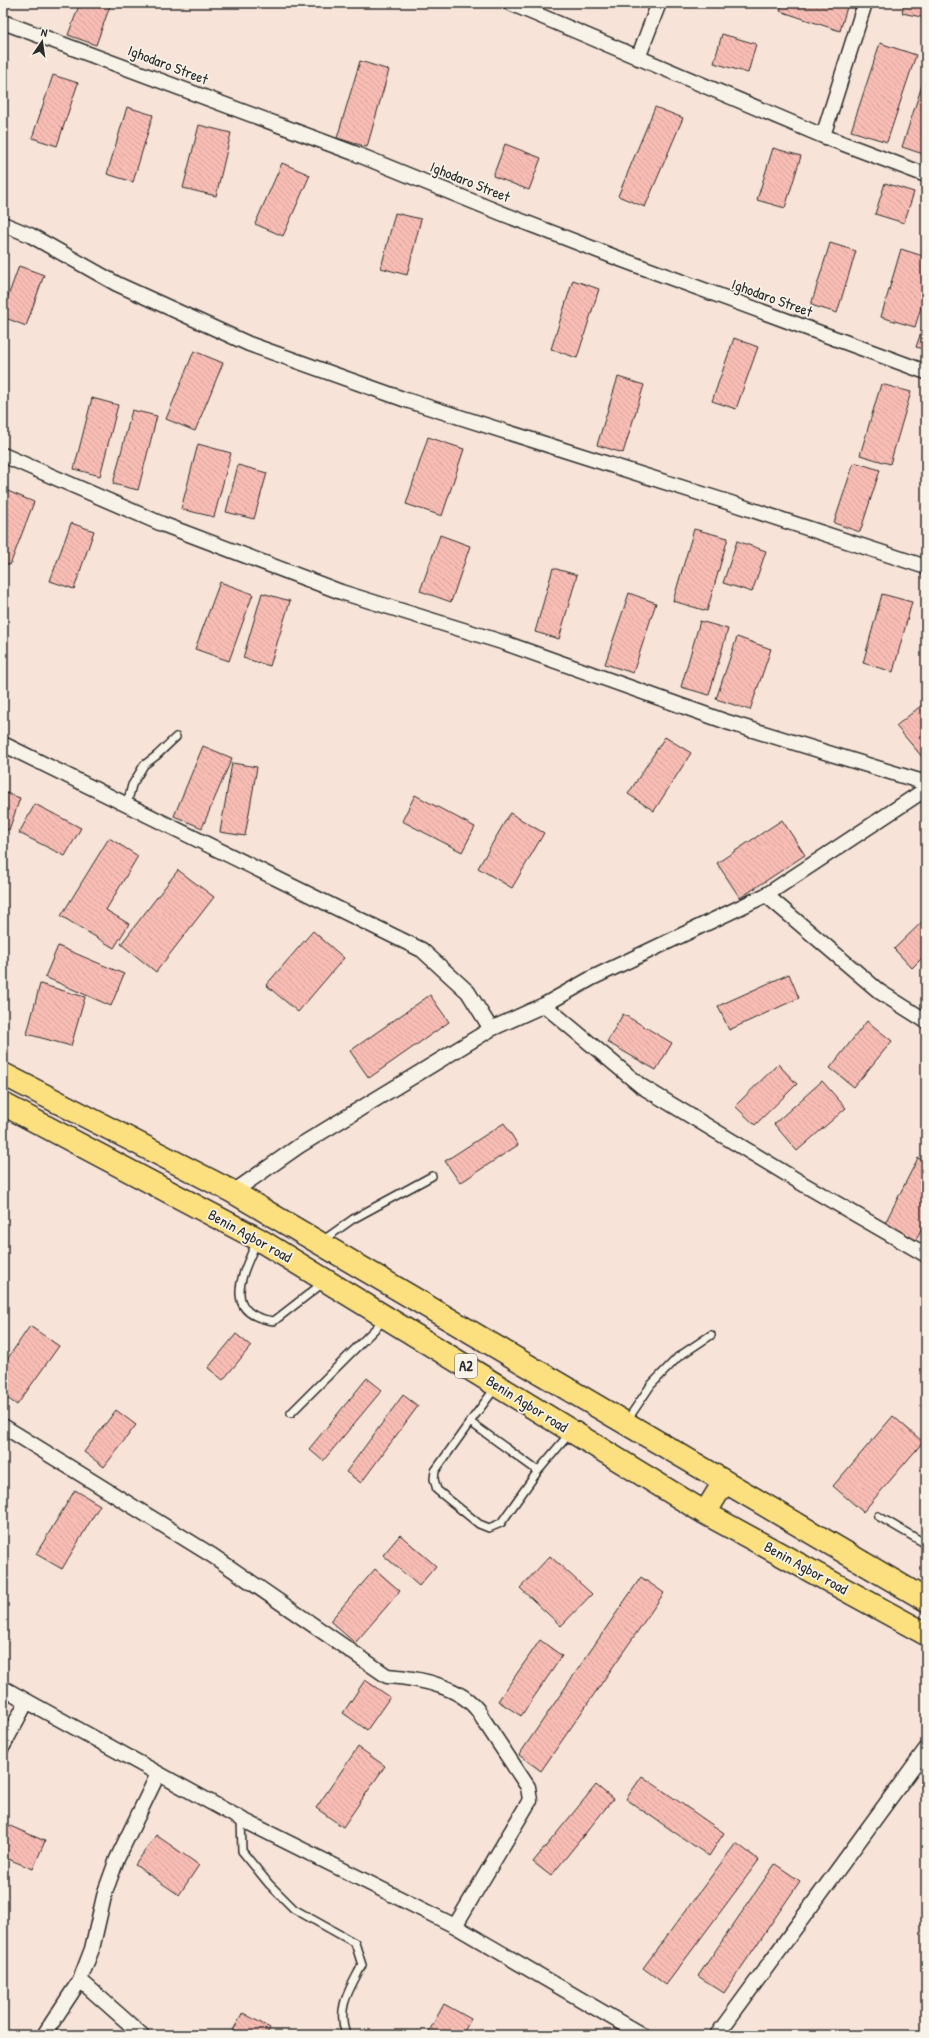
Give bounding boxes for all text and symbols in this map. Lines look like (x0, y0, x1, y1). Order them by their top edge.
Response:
north arrow (22, 22, 62, 62)
text: N (40, 25, 49, 40)
street label: Ighodaro Street (125, 40, 212, 90)
street label: Ighodaro Street (427, 156, 514, 207)
street label: Ighodaro Street (729, 273, 816, 322)
street label: Benin Agbor road (205, 1204, 296, 1267)
road number: A2 (455, 1354, 477, 1378)
street label: Benin Agbor road (482, 1370, 572, 1437)
street label: Benin Agbor road (761, 1536, 852, 1599)

